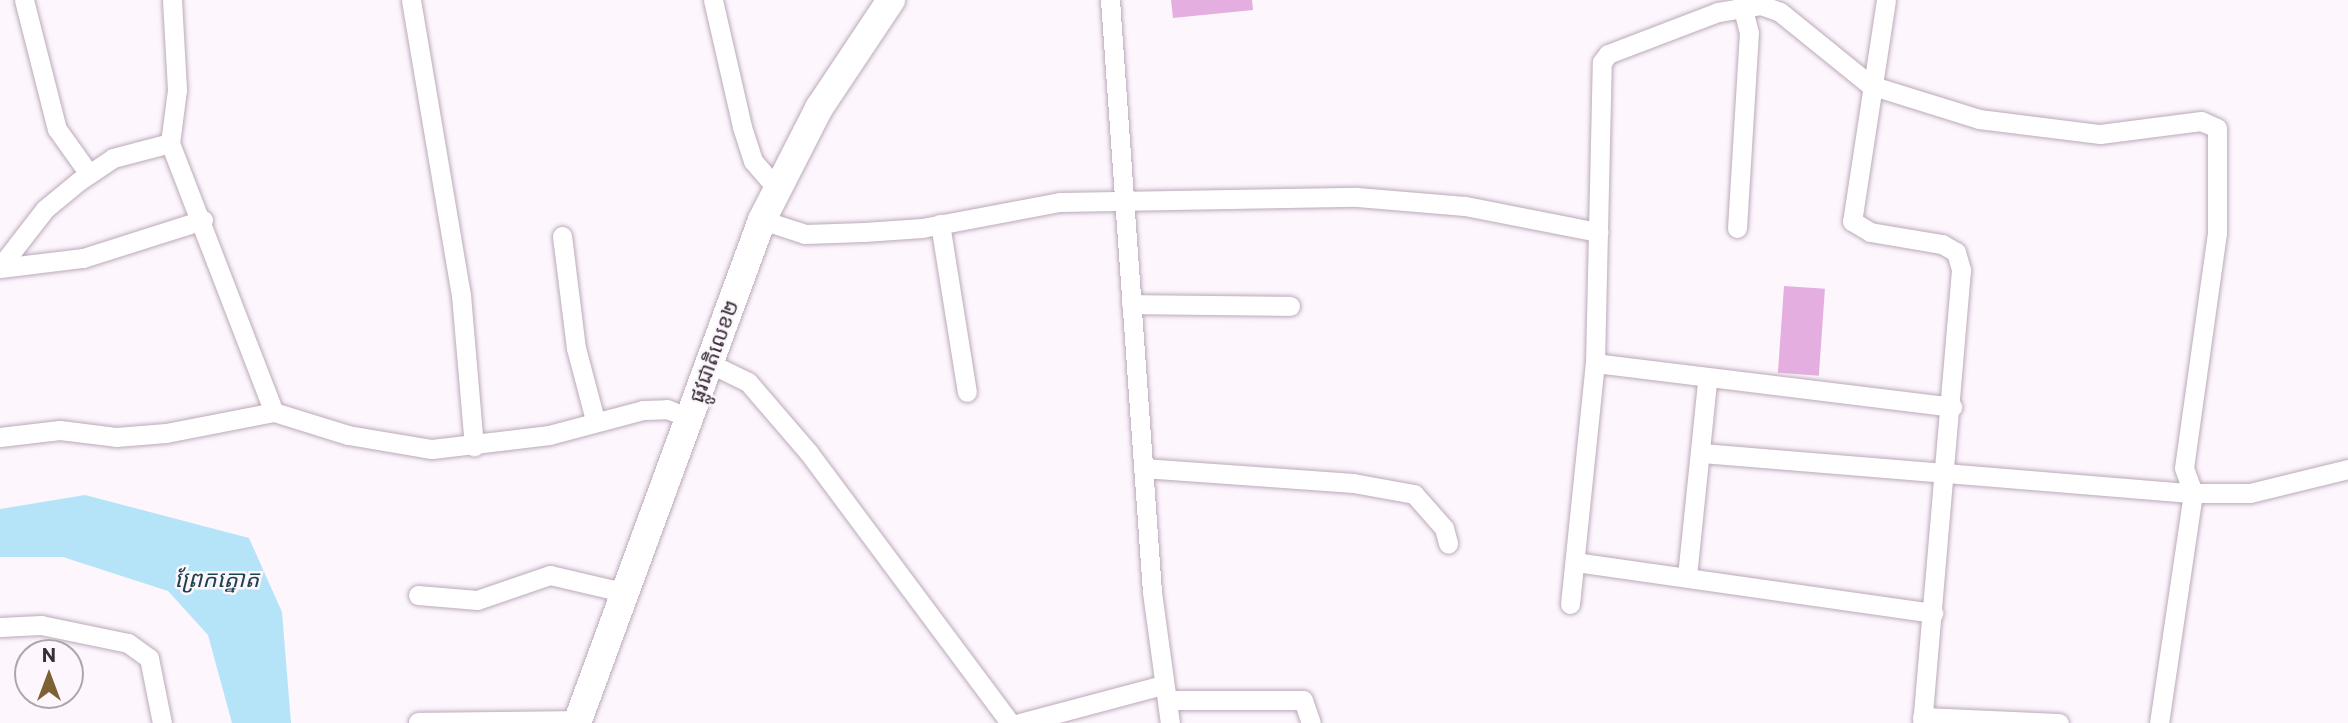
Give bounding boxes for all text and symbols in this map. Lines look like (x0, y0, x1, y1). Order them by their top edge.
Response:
street label: ផ្លូវជាតិលេខ២ (683, 296, 743, 406)
water label: ព្រែកត្នោត (175, 564, 259, 592)
north arrow (14, 639, 84, 709)
text: N (42, 643, 56, 666)

